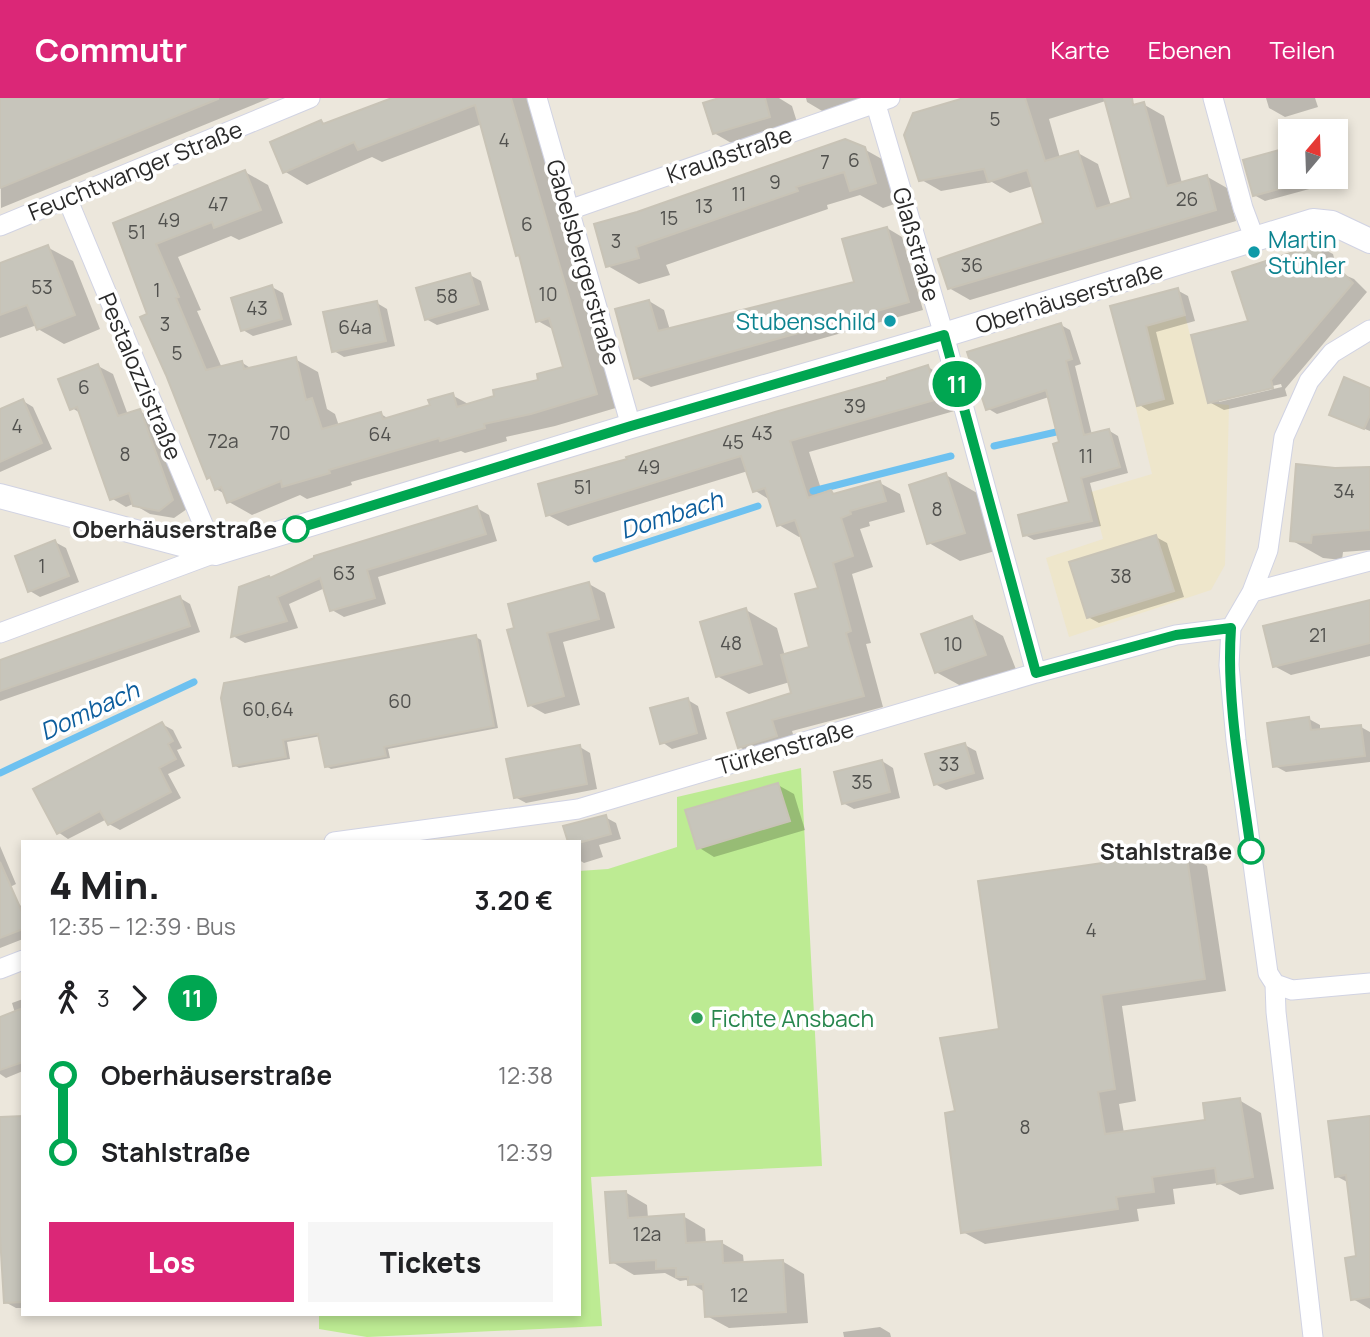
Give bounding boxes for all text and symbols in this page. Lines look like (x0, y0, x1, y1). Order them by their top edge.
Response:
text: Commutr (35, 27, 187, 72)
text: Karte (1050, 33, 1110, 66)
text: Ebenen (1148, 33, 1231, 66)
text: Teilen (1269, 33, 1335, 66)
house number: 5 (990, 106, 1001, 132)
street label: Feuchtwanger Straße (23, 112, 247, 228)
street label: Kraußstraße (662, 118, 796, 190)
north arrow (1278, 119, 1348, 189)
map controls (1278, 119, 1348, 189)
house number: 4 (498, 127, 510, 153)
house number: 6 (848, 147, 860, 173)
house number: 7 (820, 149, 830, 175)
street label: Gabelsbergerstraße (539, 156, 629, 368)
house number: 9 (769, 169, 781, 195)
house number: 11 (732, 181, 746, 207)
street label: Glaßstraße (885, 183, 949, 305)
house number: 26 (1176, 186, 1198, 212)
house number: 47 (208, 191, 228, 217)
house number: 13 (695, 193, 713, 219)
house number: 15 (660, 205, 678, 231)
house number: 49 (158, 207, 180, 233)
house number: 6 (521, 211, 533, 237)
house number: 51 (128, 219, 146, 245)
place label: Martin Stühler (1268, 223, 1346, 281)
house number: 3 (611, 228, 621, 254)
marker: Martin Stühler (1246, 244, 1262, 260)
house number: 36 (961, 252, 983, 278)
street label: Oberhäuserstraße (971, 253, 1167, 341)
house number: 53 (31, 274, 53, 300)
house number: 1 (153, 277, 161, 303)
house number: 10 (538, 281, 558, 307)
house number: 58 (436, 283, 458, 309)
street label: Pestalozzistraße (91, 288, 191, 464)
house number: 43 (246, 295, 268, 321)
place label: Stubenschild (736, 305, 876, 337)
house number: 3 (160, 311, 170, 337)
marker: Stubenschild (882, 313, 898, 329)
house number: 64a (338, 314, 372, 340)
house number: 5 (172, 340, 183, 366)
line badge: 11 (926, 361, 988, 407)
text: 11 (946, 367, 968, 400)
house number: 6 (78, 374, 90, 400)
house number: 39 (844, 393, 866, 419)
house number: 4 (11, 413, 23, 439)
house number: 70 (269, 420, 291, 446)
house number: 43 (751, 420, 773, 446)
house number: 64 (369, 421, 392, 447)
house number: 72a (208, 428, 238, 454)
house number: 45 (722, 429, 744, 455)
house number: 8 (119, 441, 131, 467)
house number: 11 (1079, 443, 1093, 469)
house number: 49 (638, 454, 660, 480)
house number: 51 (574, 474, 592, 500)
house number: 34 (1333, 478, 1355, 504)
water label: Dombach (616, 482, 727, 546)
house number: 8 (931, 496, 943, 522)
place label: Oberhäuserstraße (73, 513, 277, 545)
marker: Oberhäuserstraße (283, 516, 309, 542)
house number: 1 (38, 553, 46, 579)
house number: 63 (333, 560, 355, 586)
house number: 38 (1110, 563, 1132, 589)
house number: 21 (1309, 622, 1327, 648)
house number: 48 (720, 630, 742, 656)
house number: 10 (943, 631, 963, 657)
water label: Dombach (34, 672, 145, 747)
house number: 60 (388, 688, 412, 714)
house number: 60,64 (242, 696, 294, 722)
street label: Türkenstraße (713, 712, 857, 782)
house number: 33 (938, 751, 960, 777)
house number: 35 (851, 769, 873, 795)
place label: Stahlstraße (1100, 835, 1232, 867)
marker: Stahlstraße (1238, 838, 1264, 864)
text: 4 Min. (49, 858, 160, 910)
text: 3.20 € (474, 882, 553, 918)
text: 12:35 – 12:39 · Bus (49, 910, 236, 942)
house number: 4 (1085, 917, 1097, 943)
icon: walk (49, 979, 87, 1017)
icon: forward (120, 979, 158, 1017)
text: 11 (182, 981, 203, 1014)
text: 3 (97, 982, 110, 1014)
place label: Fichte Ansbach (711, 1002, 874, 1034)
marker: Fichte Ansbach (689, 1010, 705, 1026)
text: Oberhäuserstraße (101, 1057, 332, 1093)
text: 12:38 (498, 1059, 553, 1091)
house number: 8 (1019, 1114, 1031, 1140)
text: Stahlstraße (101, 1134, 250, 1170)
text: 12:39 (497, 1136, 553, 1168)
house number: 12a (633, 1221, 661, 1247)
button: Los (49, 1222, 294, 1302)
button: Tickets (308, 1222, 553, 1302)
house number: 12 (730, 1282, 748, 1308)

